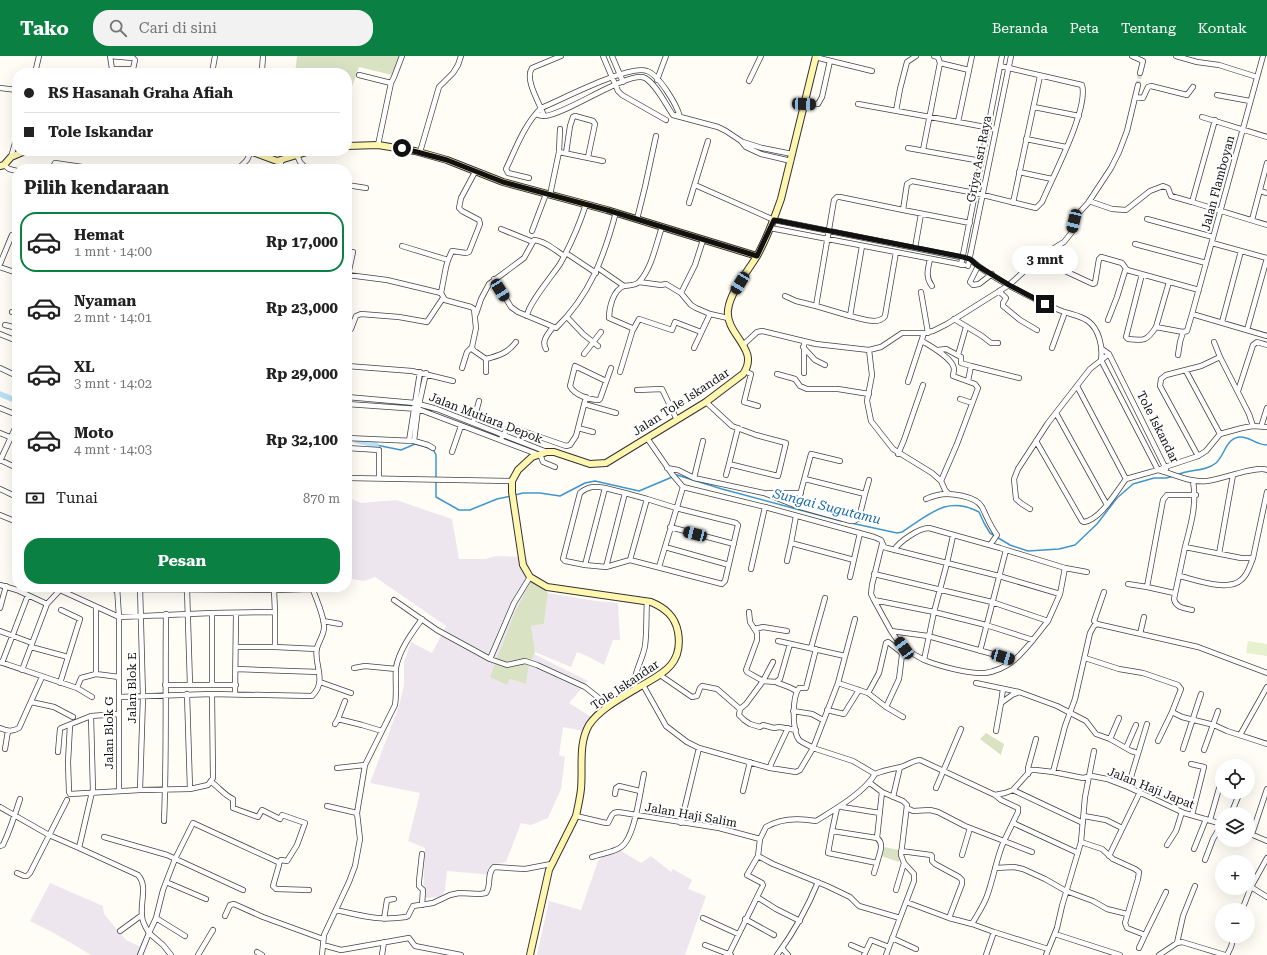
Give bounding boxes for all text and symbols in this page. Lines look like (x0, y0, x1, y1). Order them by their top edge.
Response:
search box (93, 10, 373, 46)
text: Tako (20, 17, 69, 40)
icon: search (107, 17, 129, 39)
text: Cari di sini (139, 19, 217, 37)
text: Beranda (992, 20, 1048, 36)
text: Peta (1070, 20, 1099, 36)
text: Tentang (1121, 20, 1176, 36)
text: Kontak (1198, 20, 1247, 36)
text: RS Hasanah Graha Afiah (48, 84, 233, 102)
car (792, 98, 816, 110)
street label: Griya Asri Raya (964, 114, 994, 204)
text: Tole Iskandar (48, 123, 153, 141)
street label: Jalan Flamboyan (1199, 134, 1238, 232)
route start (393, 139, 411, 157)
text: Pilih kendaraan (24, 177, 169, 198)
car (1065, 208, 1083, 234)
icon: car (26, 224, 62, 260)
text: Hemat (74, 226, 124, 244)
text: Rp 17,000 (266, 233, 338, 251)
text: 1 mnt · 14:00 (74, 244, 152, 259)
callout: 3 mnt (1012, 246, 1078, 274)
text: 3 mnt (1026, 252, 1064, 267)
car (729, 270, 751, 296)
car (489, 277, 511, 303)
icon: car (26, 290, 62, 326)
text: Nyaman (74, 292, 136, 310)
route end (1036, 295, 1054, 313)
text: Rp 23,000 (266, 299, 338, 317)
text: 2 mnt · 14:01 (74, 310, 152, 325)
icon: car (26, 356, 62, 392)
text: XL (74, 358, 95, 376)
text: Rp 29,000 (266, 365, 338, 383)
street label: Jalan Tole Iskandar (630, 365, 732, 439)
text: 3 mnt · 14:02 (74, 376, 152, 391)
street label: Tole Iskandar (1134, 389, 1182, 465)
street label: Jalan Mutiara Depok (427, 390, 545, 446)
icon: car (26, 422, 62, 458)
text: Moto (74, 424, 114, 442)
text: Rp 32,100 (266, 431, 338, 449)
text: 4 mnt · 14:03 (74, 442, 152, 457)
water label: Sungai Sugutamu (770, 486, 882, 527)
icon: cash (24, 487, 46, 509)
text: Tunai (56, 489, 98, 507)
text: 870 m (303, 491, 340, 506)
car (682, 525, 708, 543)
button: Pesan (24, 538, 340, 584)
car (892, 635, 916, 661)
car (990, 648, 1016, 666)
street label: Jalan Blok E (125, 652, 139, 724)
street label: Tole Iskandar (588, 657, 662, 713)
street label: Jalan Blok G (102, 696, 116, 770)
map controls (1215, 759, 1255, 943)
button: locate (1215, 759, 1255, 799)
street label: Jalan Haji Japat (1106, 764, 1197, 812)
street label: Jalan Haji Salim (644, 800, 738, 830)
button: layers (1215, 807, 1255, 847)
button: + (1215, 855, 1255, 895)
button: − (1215, 903, 1255, 943)

